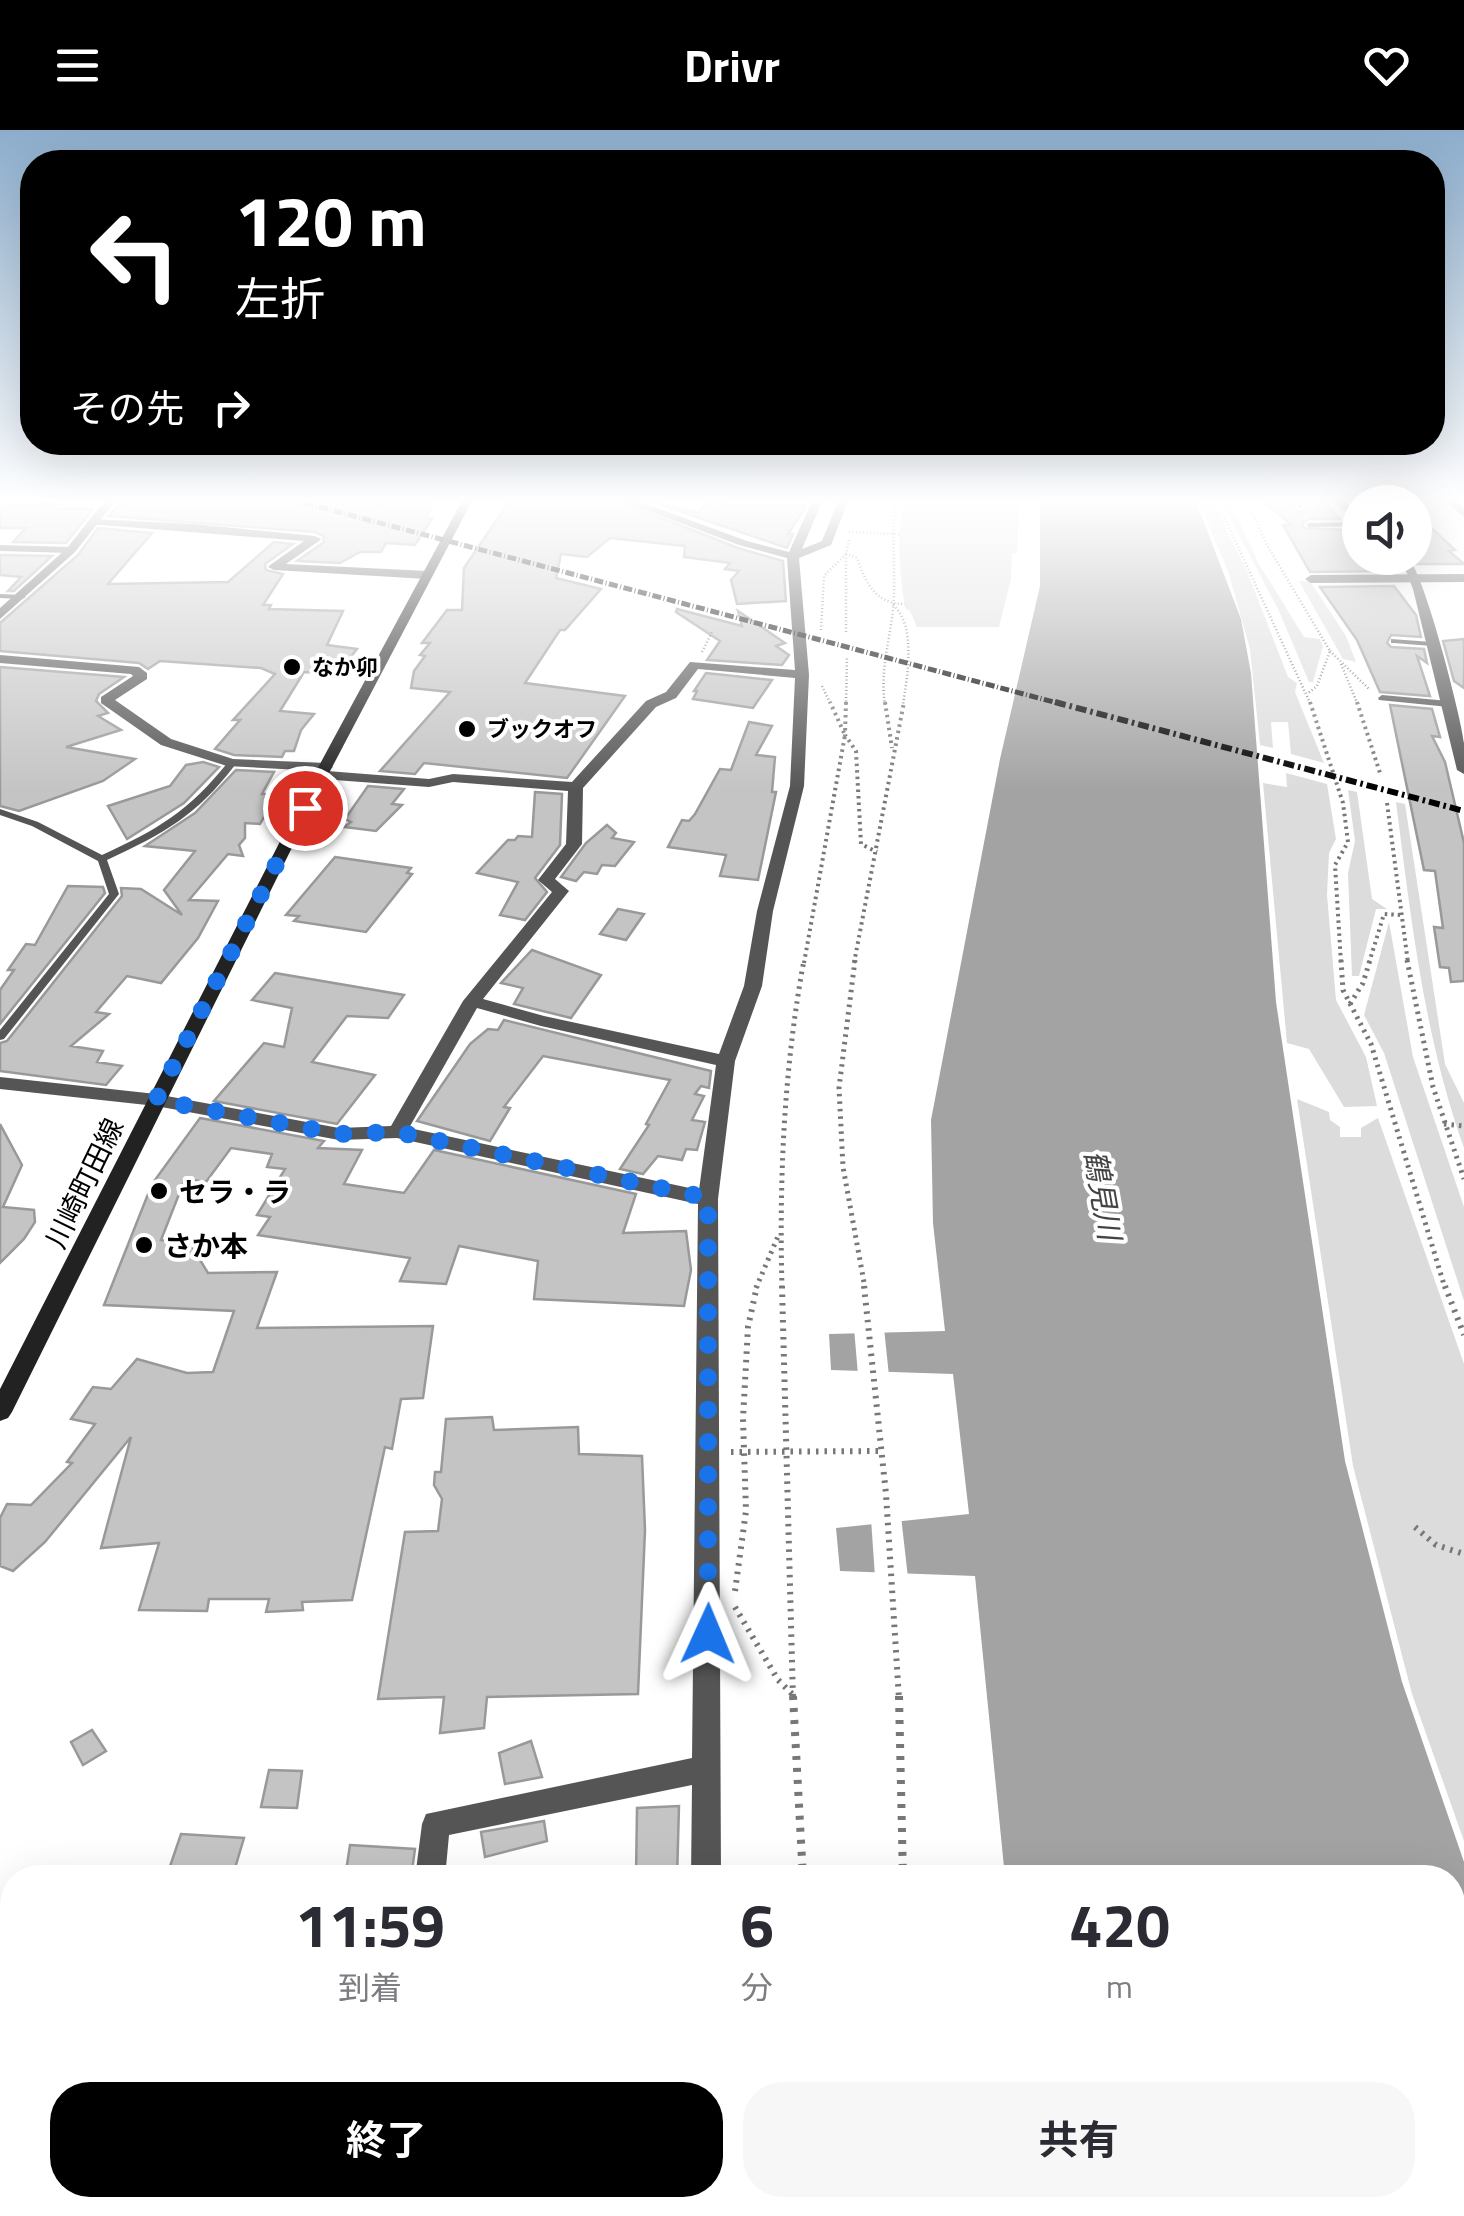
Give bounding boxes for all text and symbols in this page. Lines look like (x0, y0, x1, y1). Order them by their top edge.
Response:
text: Drivr (684, 31, 780, 99)
icon: menu (50, 38, 105, 93)
icon: heart (1359, 38, 1414, 93)
text: 120 m (235, 167, 427, 273)
icon: left (70, 190, 200, 320)
text: 左折 (235, 264, 325, 332)
text: その先 (70, 379, 184, 437)
icon: right (204, 380, 259, 435)
map controls (1342, 485, 1432, 575)
button: sound (1342, 485, 1432, 575)
place label: なか卯 (312, 650, 378, 684)
marker: なか卯 (281, 656, 303, 678)
place label: ブックオフ (487, 712, 597, 746)
marker: ブックオフ (456, 718, 478, 740)
pin (263, 766, 348, 851)
icon: arrive (278, 781, 333, 836)
street label: 川崎町田線 (34, 1111, 134, 1255)
water label: 鶴見川 (1073, 1147, 1134, 1246)
place label: セラ・ラ (179, 1170, 291, 1213)
marker: セラ・ラ (148, 1180, 170, 1202)
place label: さか本 (164, 1224, 248, 1267)
marker: さか本 (133, 1234, 155, 1256)
position arrow (656, 1582, 760, 1686)
text: 11:59 (295, 1879, 445, 1970)
text: 6 (740, 1879, 774, 1970)
text: 420 (1069, 1879, 1170, 1970)
text: m (1106, 1962, 1133, 2010)
text: 到着 (338, 1963, 402, 2011)
text: 分 (741, 1963, 773, 2011)
button: 終了 (50, 2082, 723, 2197)
button: 共有 (743, 2082, 1415, 2197)

